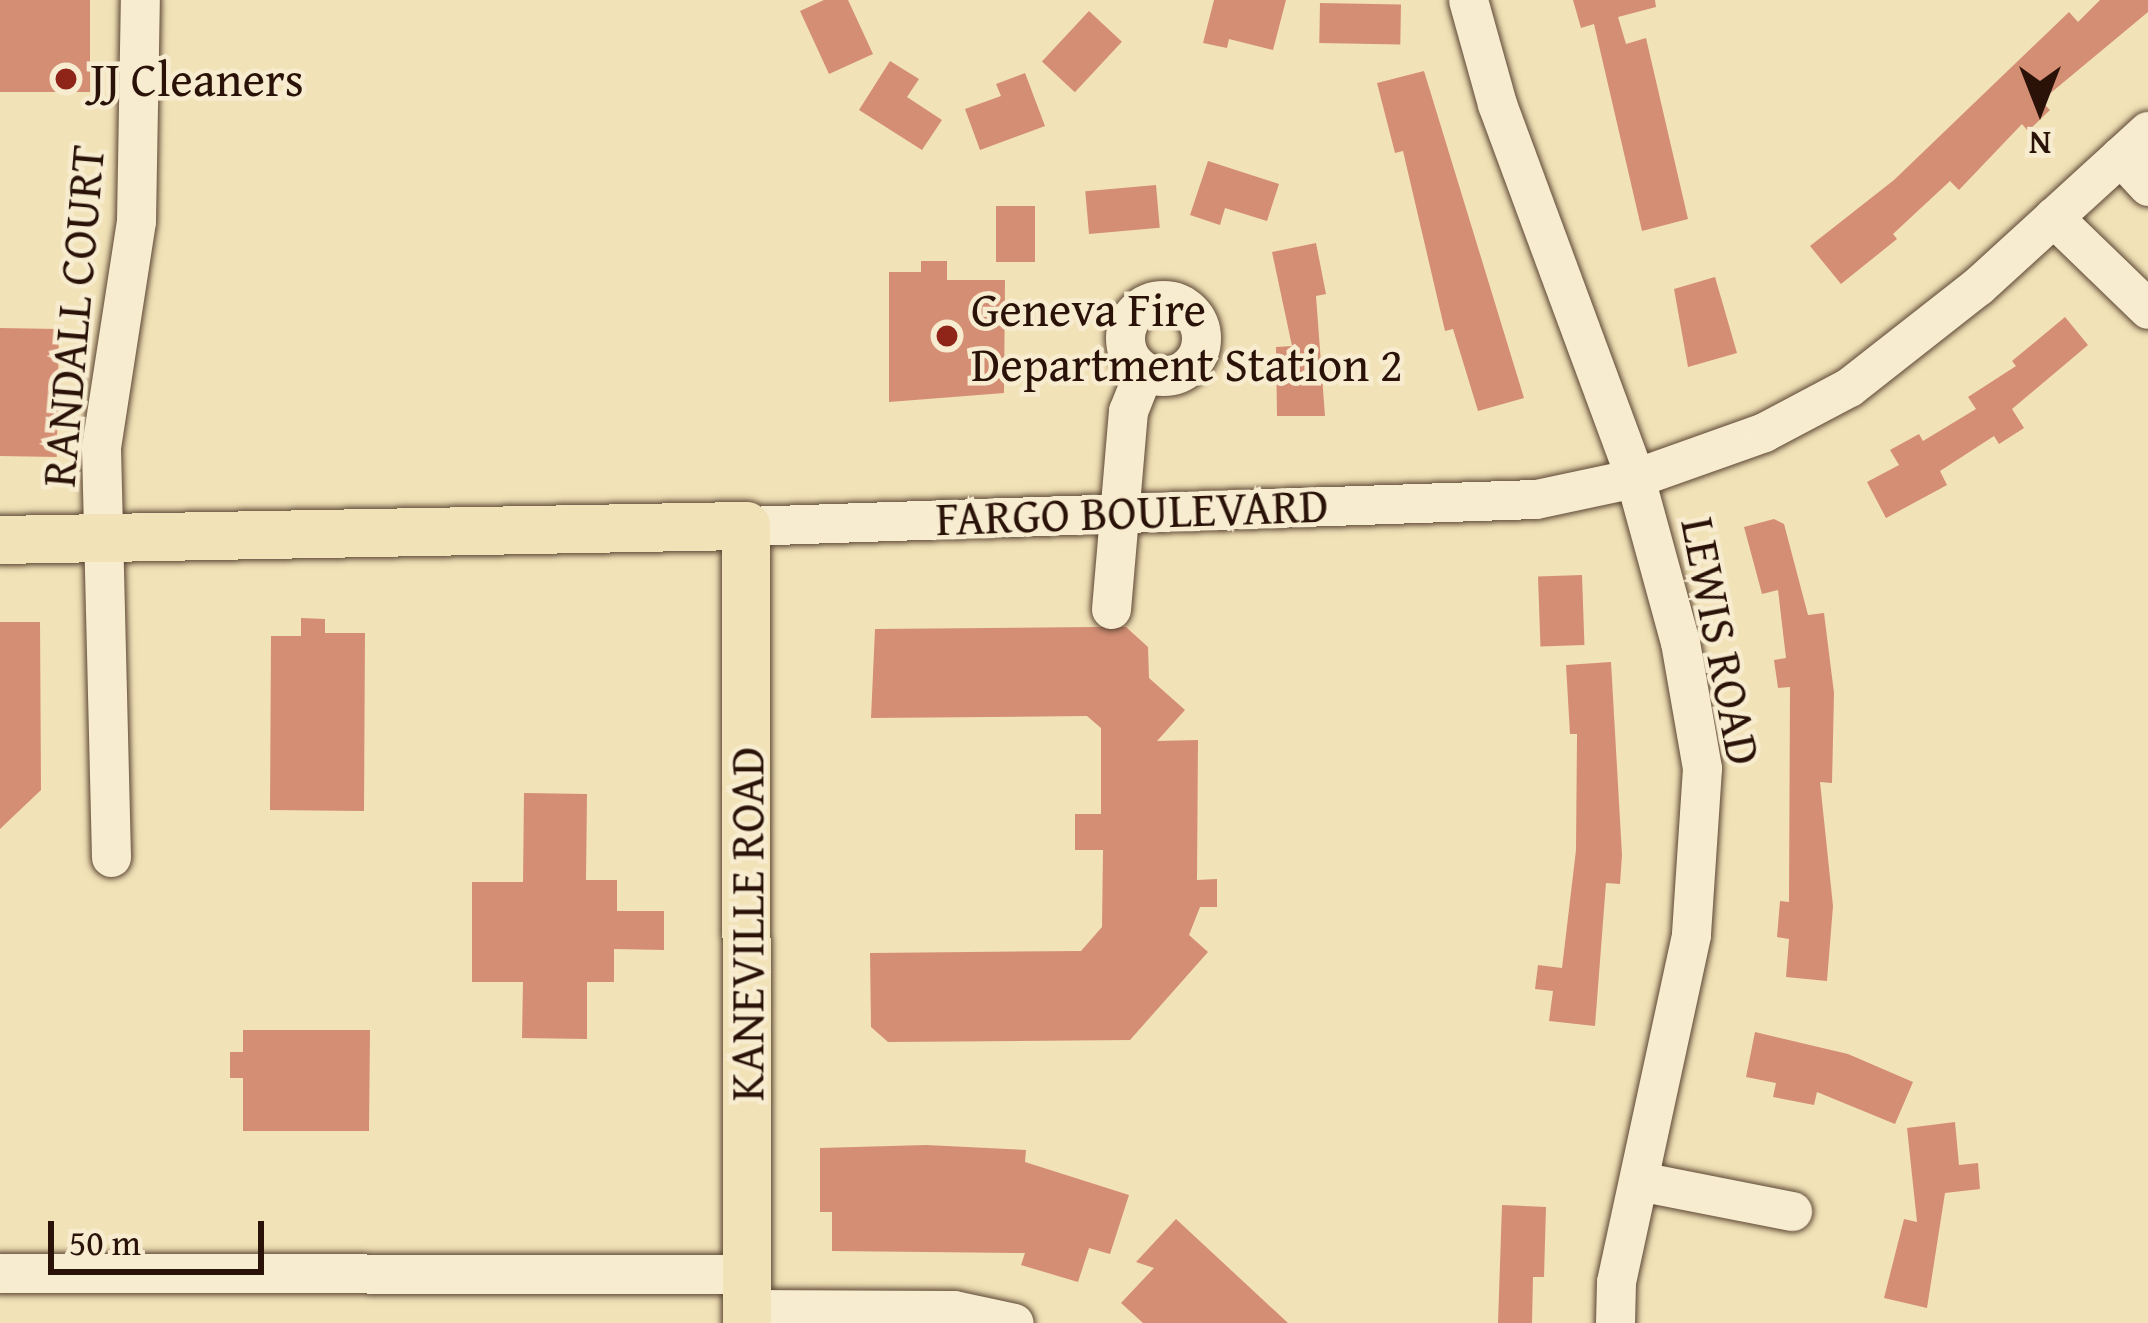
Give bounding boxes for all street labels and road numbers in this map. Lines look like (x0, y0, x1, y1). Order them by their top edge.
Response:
street label: RANDALL COURT (28, 143, 116, 489)
street label: FARGO BOULEVARD (935, 475, 1329, 547)
street label: LEWIS ROAD (1670, 512, 1774, 770)
street label: KANEVILLE ROAD (717, 747, 775, 1101)

